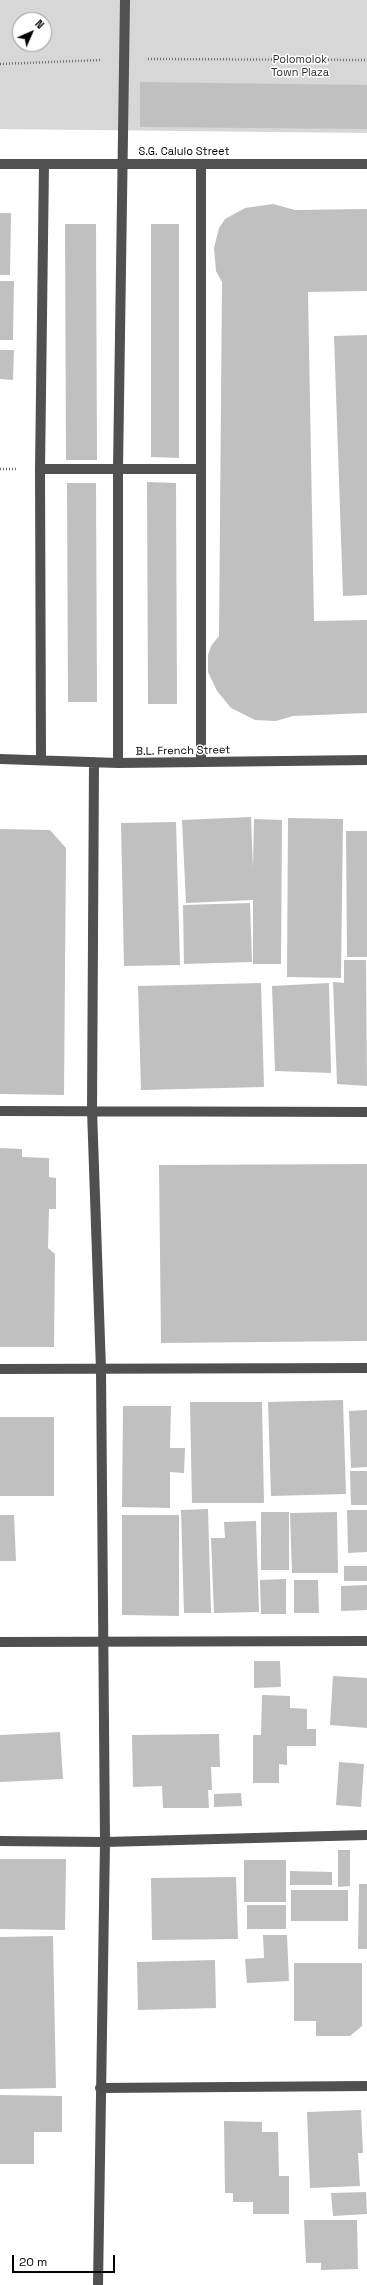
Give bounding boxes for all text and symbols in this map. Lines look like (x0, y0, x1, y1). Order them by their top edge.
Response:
north arrow (12, 12, 52, 52)
text: N (32, 17, 47, 32)
park label: Polomolok Town Plaza (271, 53, 329, 79)
street label: S.G. Calulo Street (139, 145, 229, 159)
street label: B.L. French Street (136, 744, 230, 758)
scale bar (14, 2247, 117, 2273)
text: 20 m (19, 2254, 47, 2270)

